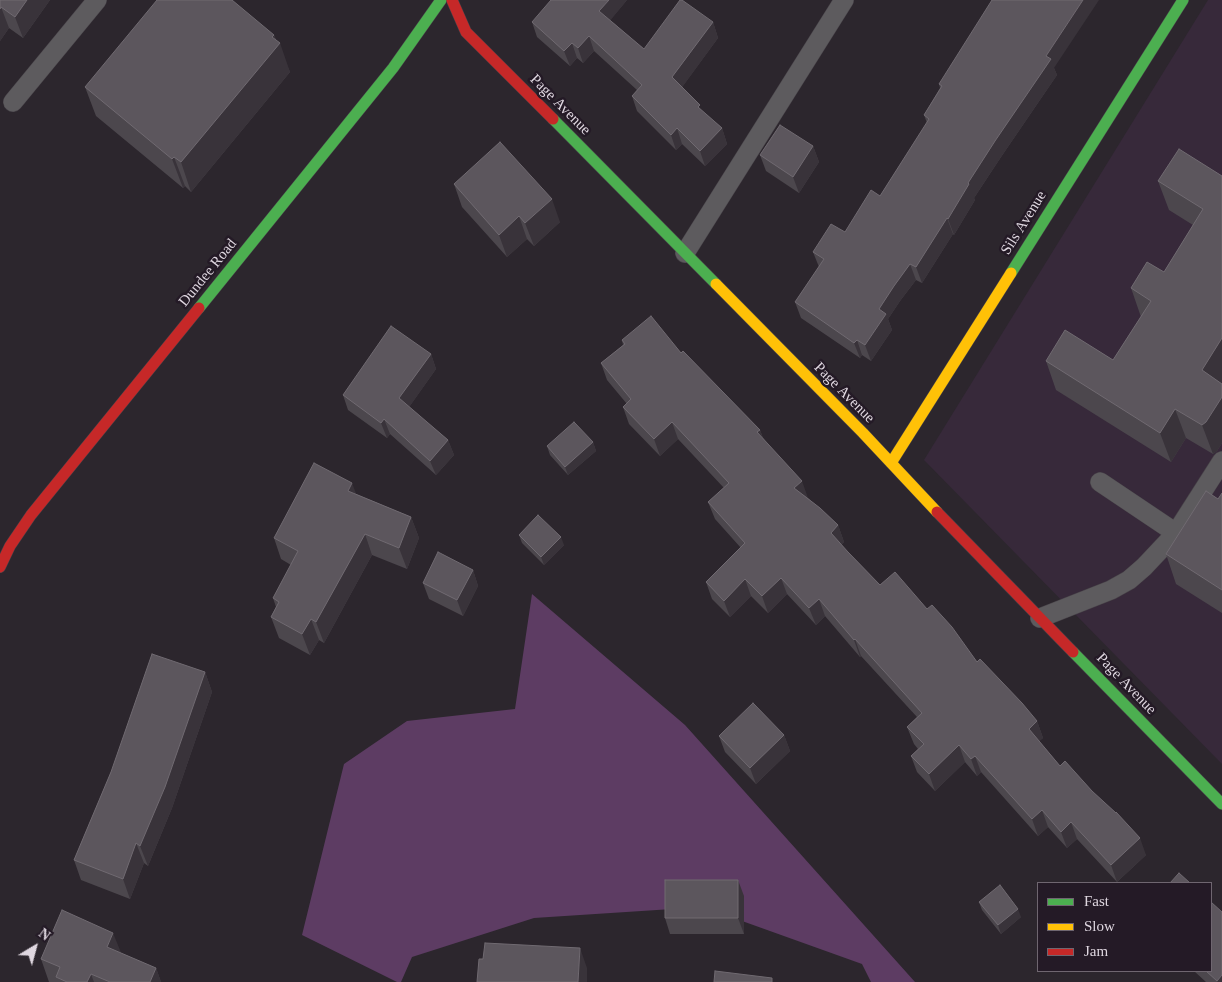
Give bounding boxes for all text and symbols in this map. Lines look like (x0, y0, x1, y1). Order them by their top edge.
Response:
street label: Page Avenue (526, 71, 594, 139)
street label: Sils Avenue (997, 188, 1051, 258)
street label: Dundee Road (175, 235, 241, 311)
street label: Page Avenue (810, 359, 878, 427)
street label: Page Avenue (1092, 650, 1160, 718)
legend (1037, 882, 1212, 972)
text: Fast (1084, 893, 1109, 909)
text: Slow (1084, 918, 1115, 934)
north arrow (10, 922, 60, 972)
text: N (36, 926, 53, 944)
text: Jam (1084, 943, 1108, 959)

